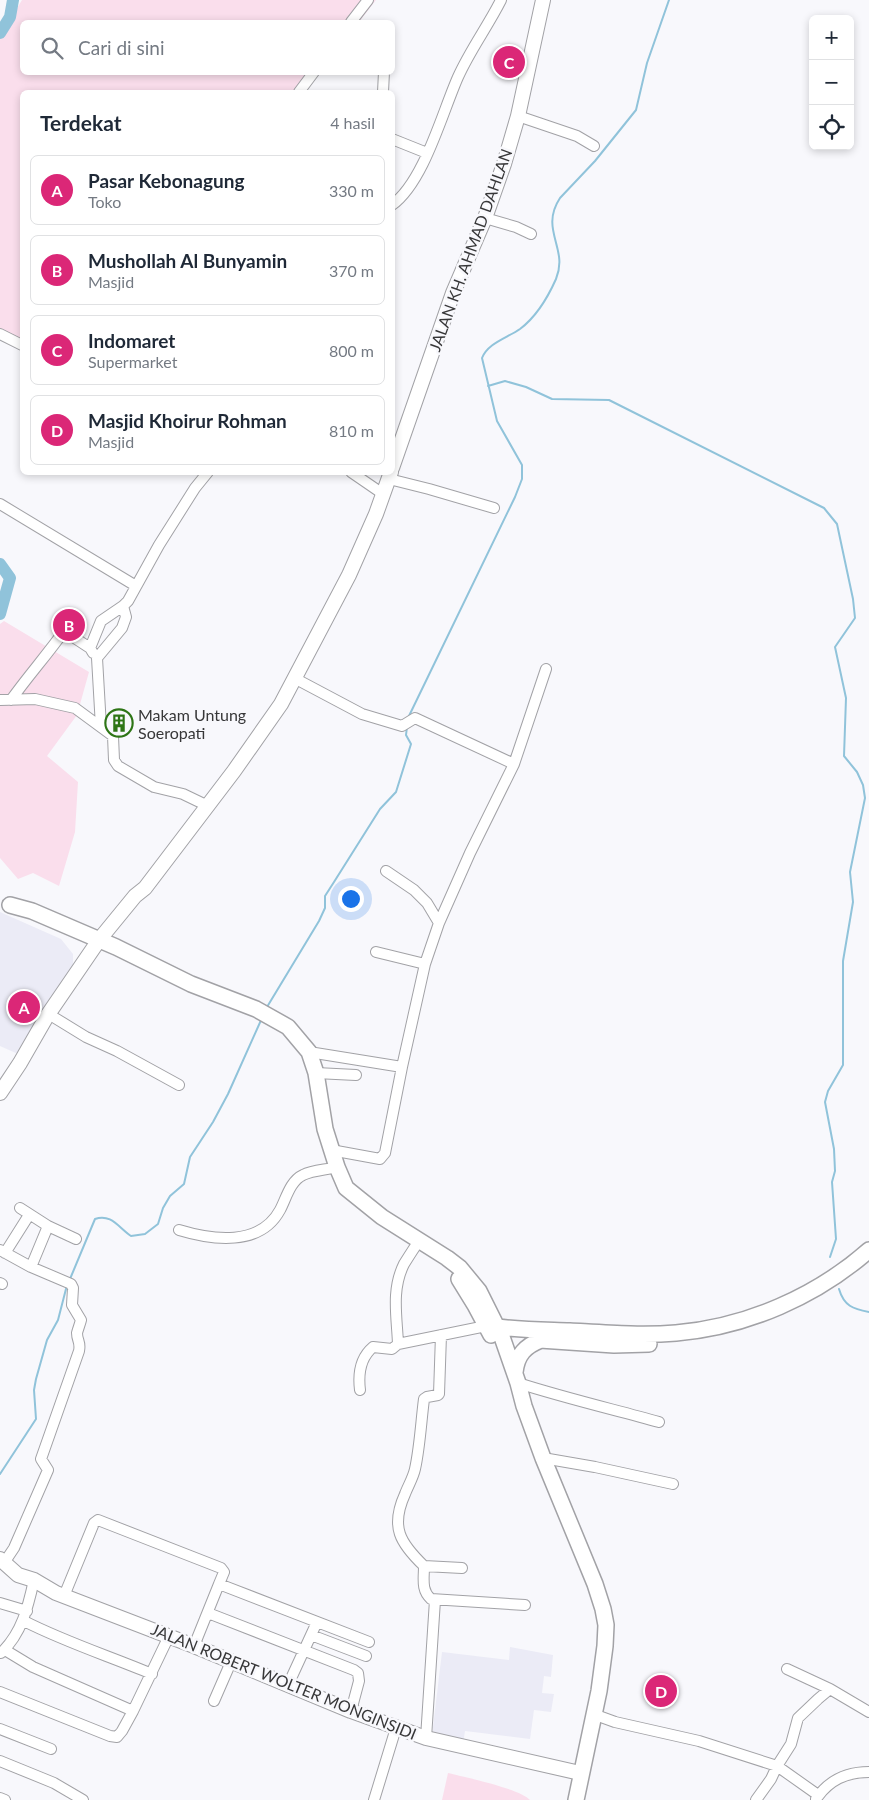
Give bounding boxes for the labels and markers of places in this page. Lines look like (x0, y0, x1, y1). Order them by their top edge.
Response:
pin: C (493, 43, 525, 81)
pin: B (53, 606, 85, 644)
place label: Makam Untung Soeropati (138, 705, 246, 742)
building icon: Makam Untung Soeropati (104, 708, 134, 738)
pin: A (8, 988, 40, 1026)
pin: D (645, 1672, 677, 1710)

